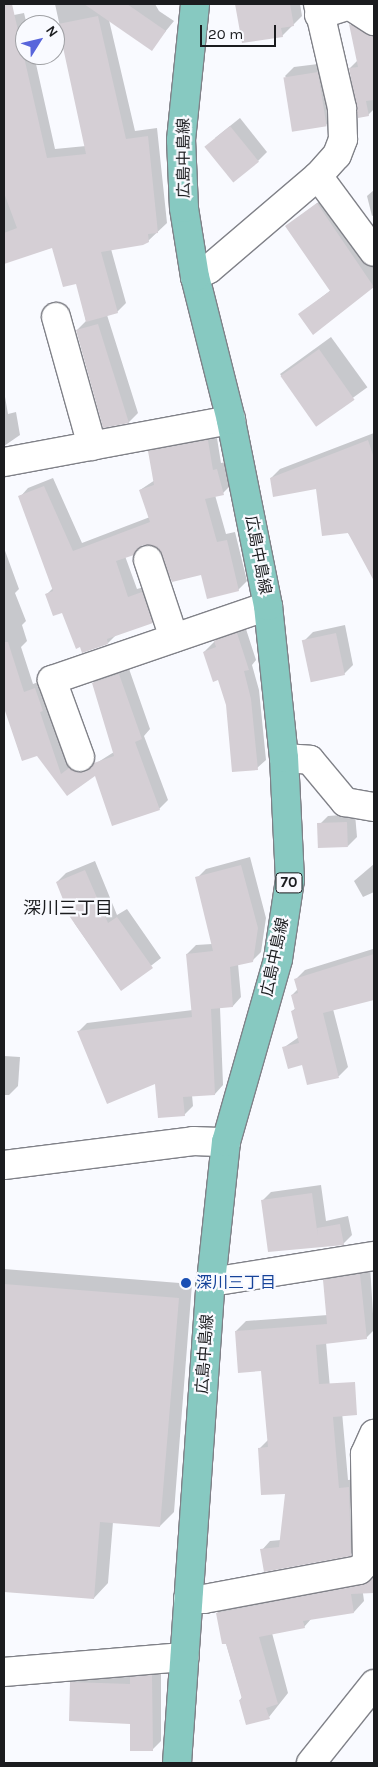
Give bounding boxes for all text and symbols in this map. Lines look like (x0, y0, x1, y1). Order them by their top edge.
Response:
north arrow (15, 15, 65, 65)
scale bar (203, 15, 279, 47)
text: N (42, 22, 62, 41)
text: 20 m (208, 25, 243, 43)
street label: 広島中島線 (174, 118, 194, 198)
street label: 広島中島線 (241, 514, 275, 596)
road number: 70 (275, 870, 303, 896)
district label: 深川三丁目 (23, 897, 113, 919)
street label: 広島中島線 (257, 916, 293, 998)
place label: 深川三丁目 (196, 1273, 276, 1293)
marker: 深川三丁目 (180, 1277, 192, 1289)
street label: 広島中島線 (193, 1313, 217, 1395)

